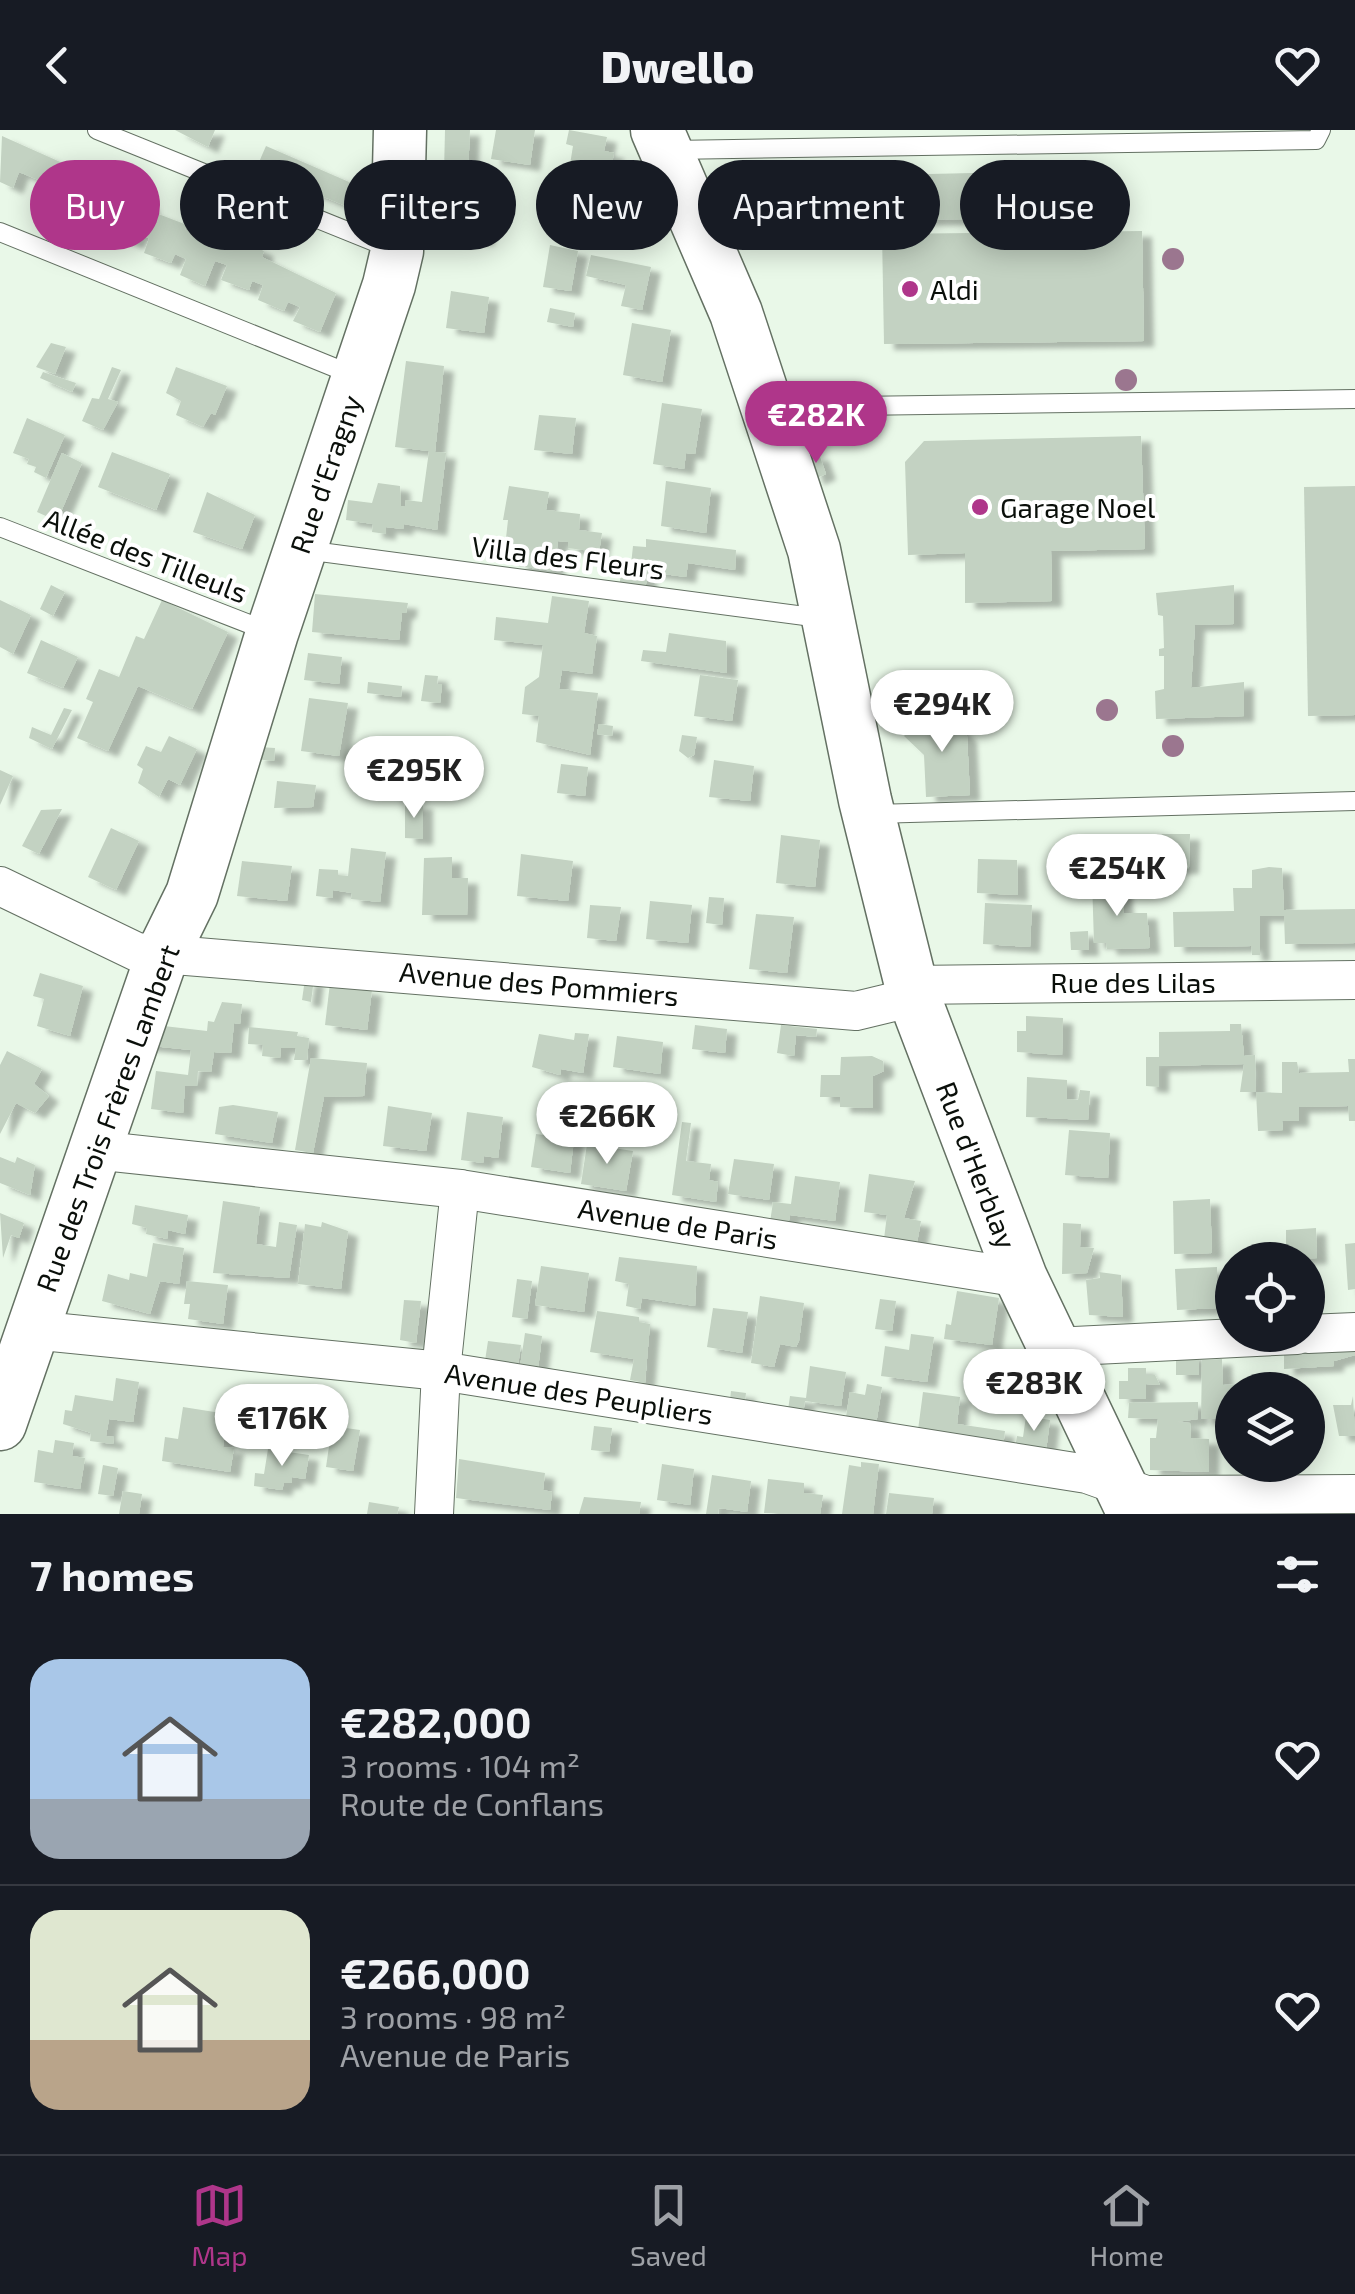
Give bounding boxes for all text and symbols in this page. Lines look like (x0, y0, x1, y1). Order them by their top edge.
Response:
icon: back (30, 38, 85, 93)
text: Dwello (601, 38, 754, 92)
icon: heart (1270, 38, 1325, 93)
chip: Buy (30, 160, 160, 250)
chip: Rent (180, 160, 324, 250)
chip: Filters (344, 160, 516, 250)
chip: New (536, 160, 678, 250)
chip: Apartment (698, 160, 940, 250)
chip: House (960, 160, 1130, 250)
place label: Aldi (930, 272, 979, 306)
marker: Aldi (899, 278, 921, 300)
pin: €282K (746, 381, 886, 466)
street label: Rue d'Eragny (282, 390, 368, 558)
text: €282K (767, 394, 865, 432)
place label: Garage Noel (1000, 490, 1156, 524)
marker: Garage Noel (969, 496, 991, 518)
street label: Allée des Tilleuls (40, 501, 252, 609)
street label: Villa des Fleurs (470, 528, 666, 586)
pin: €294K (872, 670, 1012, 755)
text: €294K (893, 683, 991, 721)
pin: €295K (344, 736, 484, 821)
text: €295K (366, 749, 462, 787)
pin: €254K (1047, 834, 1187, 919)
text: €254K (1068, 847, 1166, 885)
street label: Rue des Trois Frères Lambert (28, 940, 186, 1296)
street label: Avenue des Pommiers (398, 954, 680, 1012)
street label: Rue des Lilas (1050, 965, 1216, 999)
street label: Rue d'Herblay (930, 1077, 1024, 1253)
pin: €266K (537, 1082, 677, 1167)
text: €266K (558, 1095, 656, 1133)
street label: Avenue de Paris (576, 1190, 780, 1256)
map controls (1215, 1242, 1325, 1482)
button: locate (1215, 1242, 1325, 1352)
pin: €283K (964, 1349, 1104, 1434)
street label: Avenue des Peupliers (443, 1355, 715, 1431)
text: €283K (985, 1362, 1083, 1400)
button: layers (1215, 1372, 1325, 1482)
pin: €176K (212, 1384, 352, 1469)
text: €176K (237, 1397, 327, 1435)
icon: filters (1270, 1547, 1325, 1602)
text: 7 homes (30, 1549, 194, 1599)
text: €282,000 (340, 1696, 532, 1746)
icon: home (110, 1699, 230, 1819)
icon: heart (1270, 1732, 1325, 1787)
text: 3 rooms · 104 m² (340, 1746, 580, 1784)
text: Route de Conflans (340, 1784, 604, 1822)
text: €266,000 (340, 1947, 531, 1997)
icon: home (110, 1950, 230, 2070)
icon: heart (1270, 1983, 1325, 2038)
text: 3 rooms · 98 m² (340, 1997, 566, 2035)
text: Avenue de Paris (340, 2035, 570, 2073)
tab: Map (191, 2178, 247, 2272)
tab: Saved (630, 2178, 707, 2272)
tab: Home (1090, 2178, 1164, 2272)

